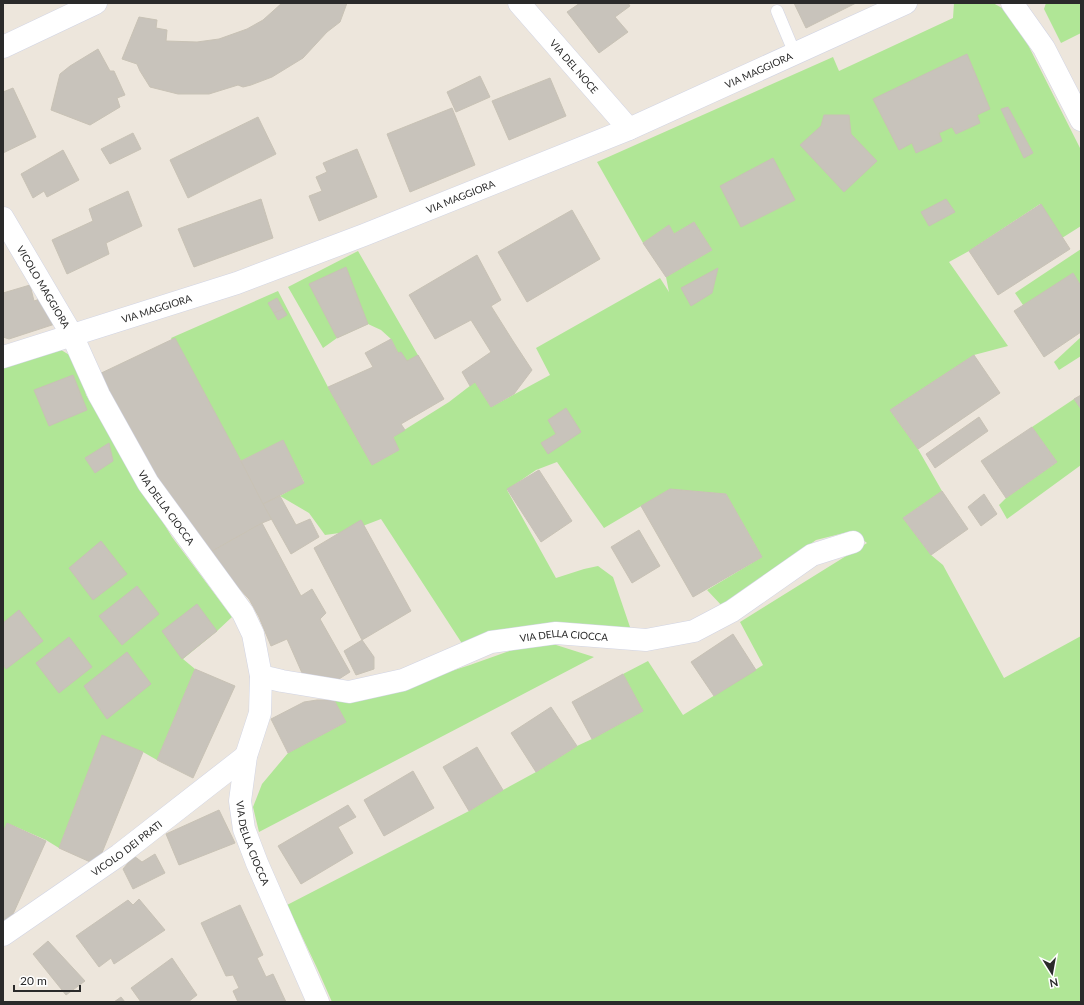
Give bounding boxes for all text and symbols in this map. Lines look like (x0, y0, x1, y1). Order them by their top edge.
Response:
street label: VIA DEL NOCE (548, 37, 601, 96)
street label: VIA MAGGIORA (723, 49, 795, 91)
street label: VIA MAGGIORA (424, 177, 497, 216)
street label: VICOLO MAGGIORA (15, 243, 73, 331)
street label: VIA MAGGIORA (120, 292, 193, 325)
street label: VIA DELLA CIOCCA (136, 468, 197, 547)
street label: VIA DELLA CIOCCA (519, 627, 609, 644)
street label: VIA DELLA CIOCCA (234, 800, 272, 887)
street label: VICOLO DEI PRATI (89, 818, 164, 878)
north arrow (1032, 953, 1072, 993)
scale bar (14, 967, 80, 993)
text: 20 m (20, 973, 47, 988)
text: N (1049, 976, 1059, 990)

